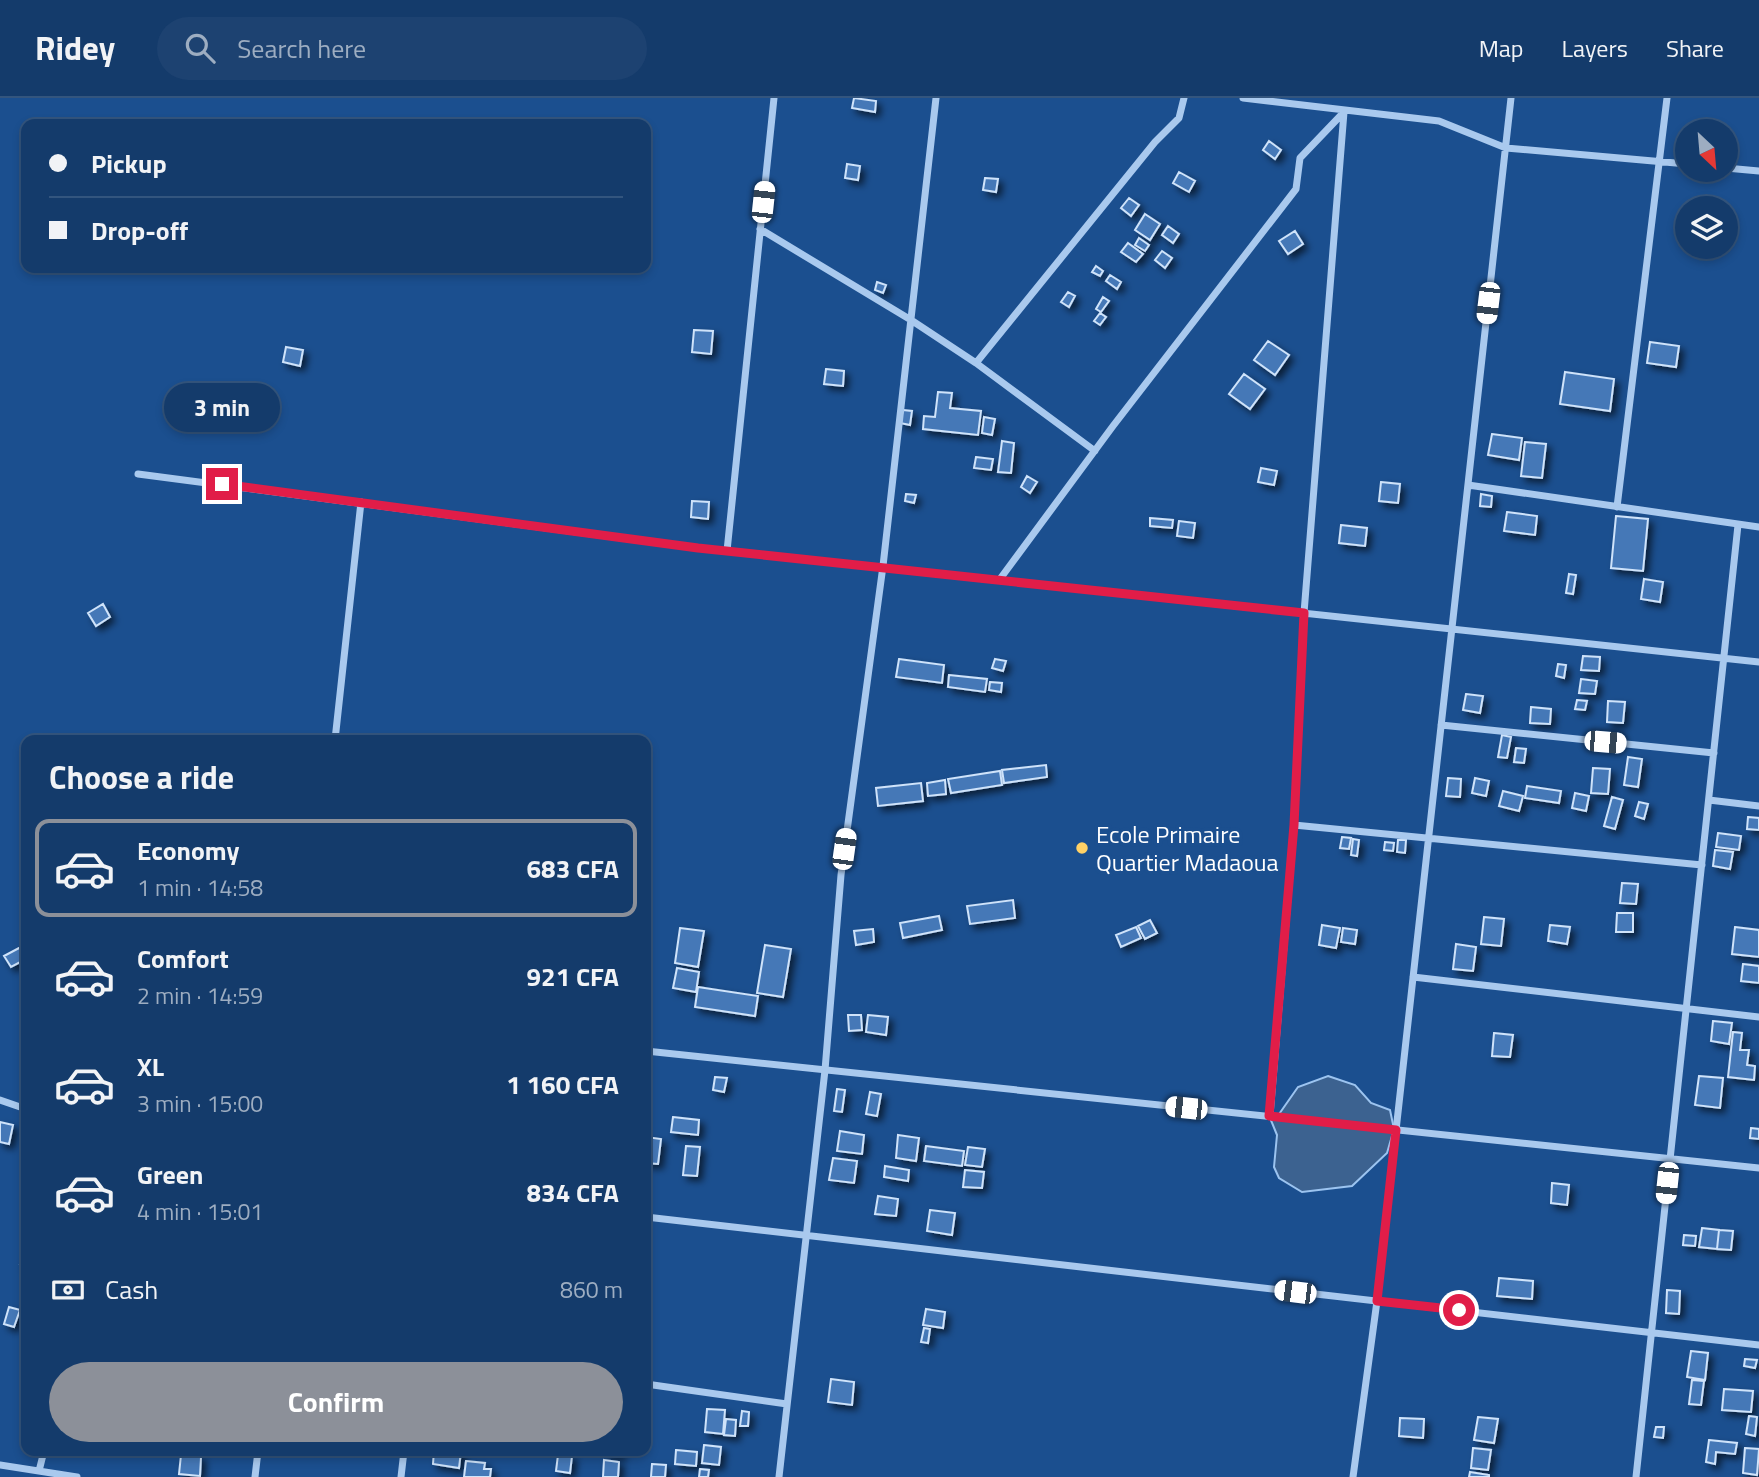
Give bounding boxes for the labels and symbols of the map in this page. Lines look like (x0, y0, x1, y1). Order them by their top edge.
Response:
north arrow (1675, 119, 1738, 182)
car (751, 180, 776, 224)
car (1476, 281, 1501, 325)
callout: 3 min (164, 382, 280, 432)
route end (206, 468, 238, 500)
car (1584, 730, 1627, 754)
place label: Ecole Primaire Quartier Madaoua (1096, 816, 1279, 880)
car (831, 827, 858, 871)
marker: Ecole Primaire Quartier Madaoua (1074, 840, 1090, 856)
car (1165, 1095, 1208, 1121)
car (1655, 1161, 1680, 1205)
car (1273, 1279, 1318, 1305)
route start (1443, 1294, 1475, 1326)

